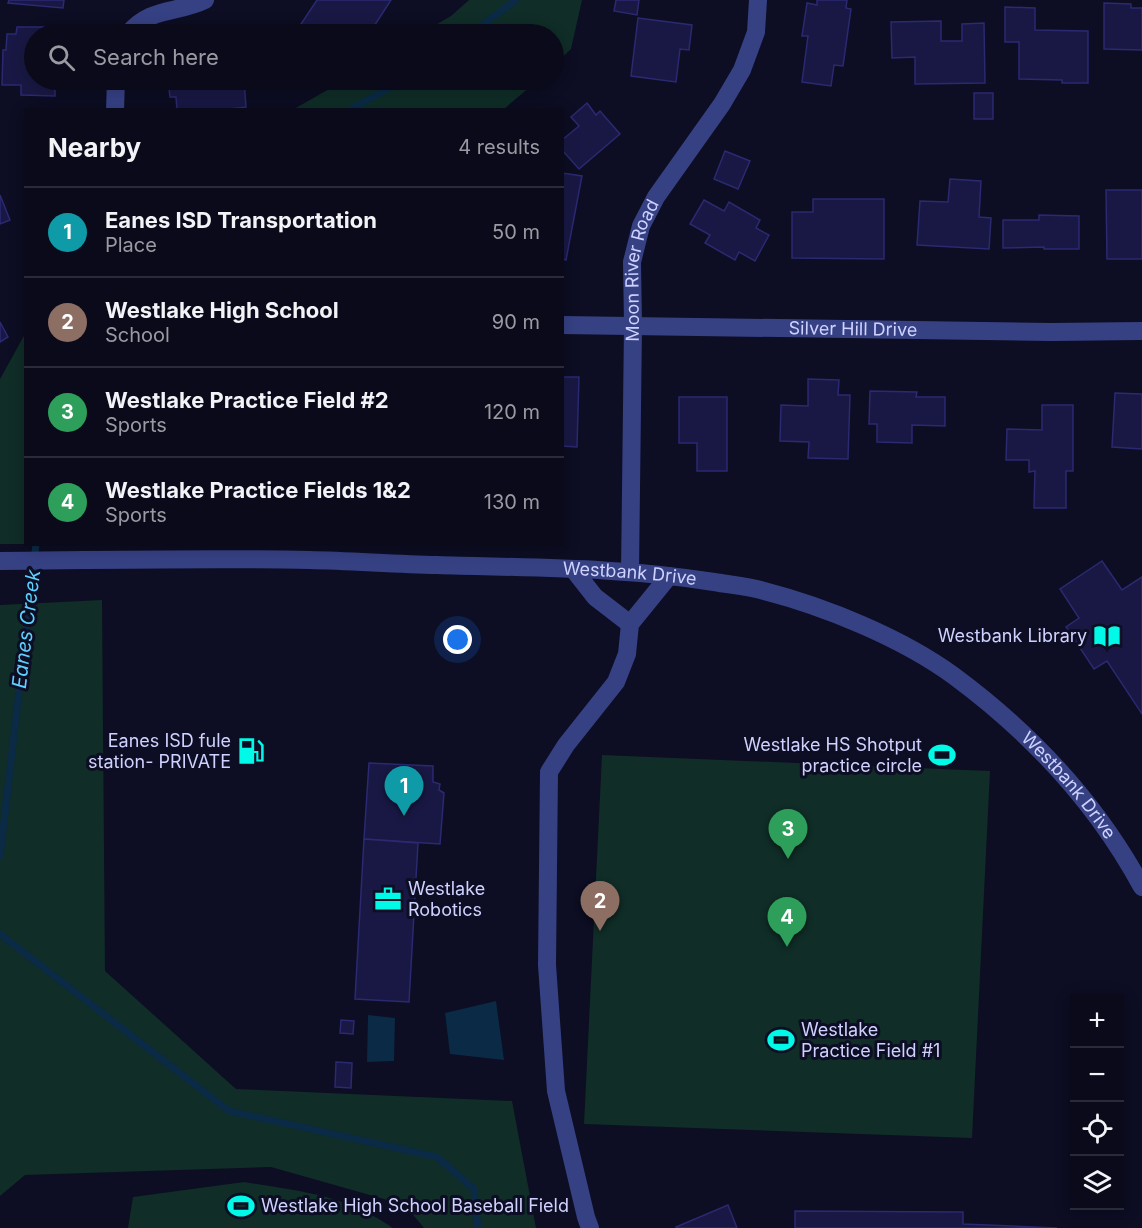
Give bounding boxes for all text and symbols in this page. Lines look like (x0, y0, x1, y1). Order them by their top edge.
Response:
search box (24, 24, 564, 90)
icon: search (45, 41, 78, 74)
text: Search here (93, 44, 219, 70)
text: Nearby (48, 132, 141, 163)
text: 4 results (458, 135, 540, 159)
street label: Moon River Road (621, 196, 663, 342)
text: Eanes ISD Transportation (105, 207, 377, 233)
text: 1 (63, 220, 72, 244)
text: 50 m (492, 220, 540, 244)
text: Place (105, 233, 157, 257)
text: Westlake High School (105, 297, 339, 323)
text: 2 (61, 310, 74, 334)
text: 90 m (492, 310, 540, 334)
street label: Silver Hill Drive (788, 317, 917, 340)
text: School (105, 323, 170, 347)
text: Westlake Practice Field #2 (105, 387, 389, 413)
text: 3 (61, 400, 74, 424)
text: 120 m (484, 400, 540, 424)
text: Sports (105, 413, 167, 437)
text: Westlake Practice Fields 1&2 (105, 477, 411, 503)
text: 4 (61, 490, 74, 514)
text: 130 m (484, 490, 540, 514)
text: Sports (105, 503, 167, 527)
street label: Westbank Drive (562, 557, 698, 589)
water label: Eanes Creek (7, 567, 45, 690)
library icon: Westbank Library (1092, 621, 1122, 651)
your location (443, 625, 472, 654)
place label: Westbank Library (938, 625, 1087, 646)
street label: Westbank Drive (1018, 727, 1121, 843)
place label: Eanes ISD fule station- PRIVATE (88, 730, 231, 772)
place label: Westlake HS Shotput practice circle (743, 734, 922, 776)
fuel station icon: Eanes ISD fule station- PRIVATE (236, 736, 266, 766)
sports icon: Westlake HS Shotput practice circle (927, 740, 957, 770)
pin: 1 (384, 766, 424, 816)
pin: 3 (768, 810, 808, 859)
place label: Westlake Robotics (408, 878, 485, 920)
pin: 2 (580, 882, 620, 931)
office icon: Westlake Robotics (373, 884, 403, 914)
pin: 4 (768, 898, 806, 947)
map controls (1070, 994, 1124, 1210)
button: + (1070, 994, 1124, 1048)
place label: Westlake Practice Field #1 (801, 1019, 940, 1061)
sports icon: Westlake Practice Field #1 (766, 1025, 796, 1055)
button: − (1070, 1048, 1124, 1102)
button: locate (1070, 1102, 1124, 1156)
button: layers (1070, 1156, 1124, 1210)
sports icon: Westlake High School Baseball Field (226, 1191, 256, 1221)
place label: Westlake High School Baseball Field (261, 1195, 569, 1216)

